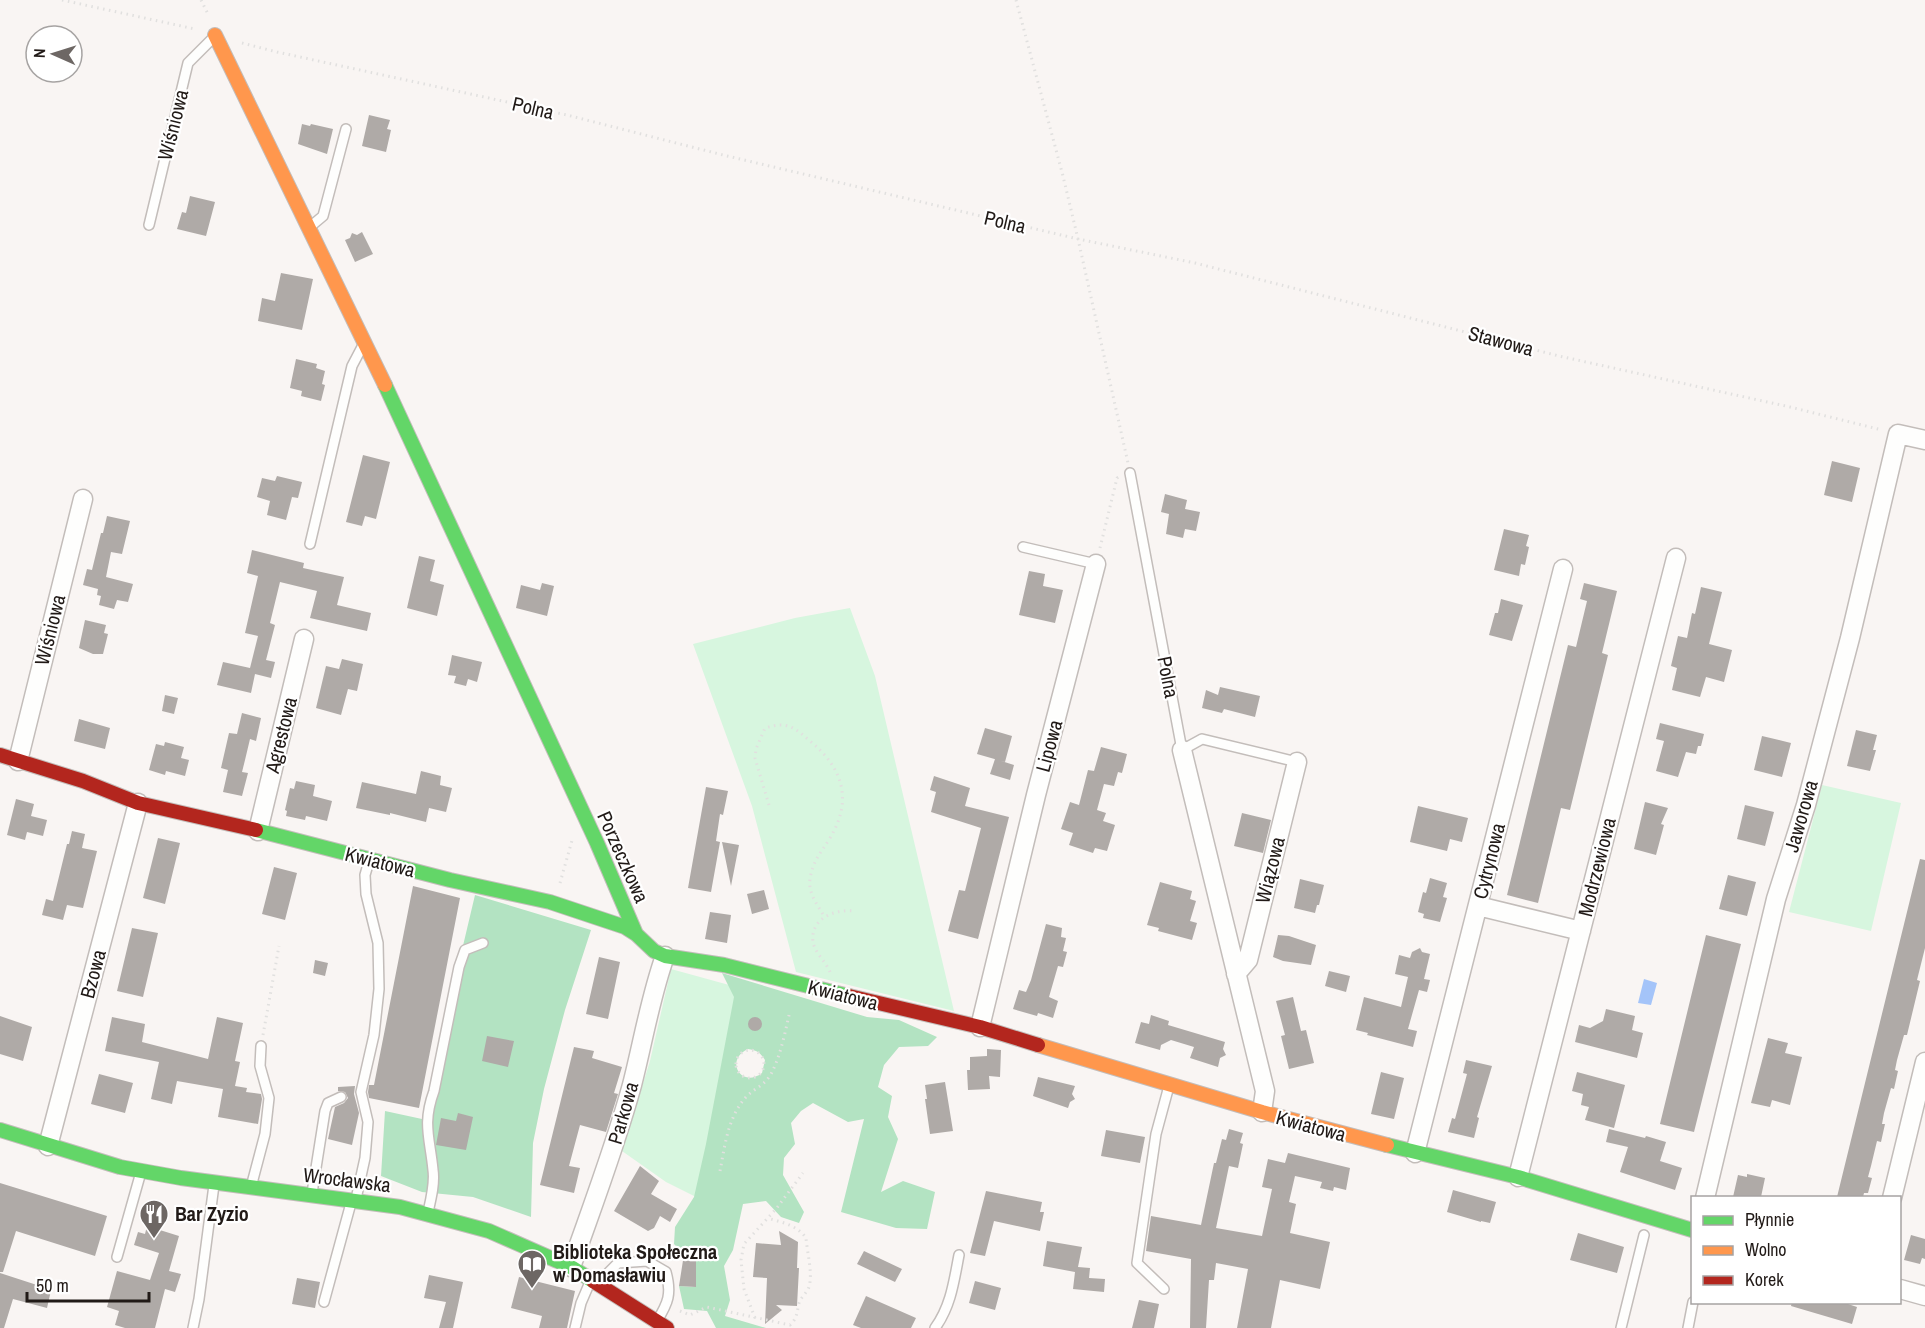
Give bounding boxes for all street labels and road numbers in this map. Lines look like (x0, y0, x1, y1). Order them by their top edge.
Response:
street label: Wiśniowa (151, 87, 194, 163)
street label: Polna (510, 90, 557, 125)
street label: Polna (982, 204, 1029, 239)
street label: Stawowa (1465, 319, 1537, 362)
street label: Wiśniowa (28, 592, 71, 668)
street label: Polna (1151, 654, 1186, 700)
street label: Agrestowa (258, 694, 303, 777)
street label: Lipowa (1029, 717, 1068, 775)
street label: Jaworowa (1777, 777, 1824, 855)
street label: Porzeczkowa (591, 807, 656, 907)
street label: Modrzewiowa (1571, 815, 1622, 919)
street label: Cytrynowa (1466, 820, 1511, 902)
street label: Wiązowa (1248, 834, 1291, 906)
street label: Kwiatowa (342, 840, 418, 883)
street label: Bzowa (73, 947, 112, 1001)
street label: Kwiatowa (805, 973, 881, 1016)
street label: Parkowa (601, 1078, 644, 1147)
street label: Kwiatowa (1273, 1103, 1349, 1148)
street label: Wrocławska (302, 1161, 392, 1198)

